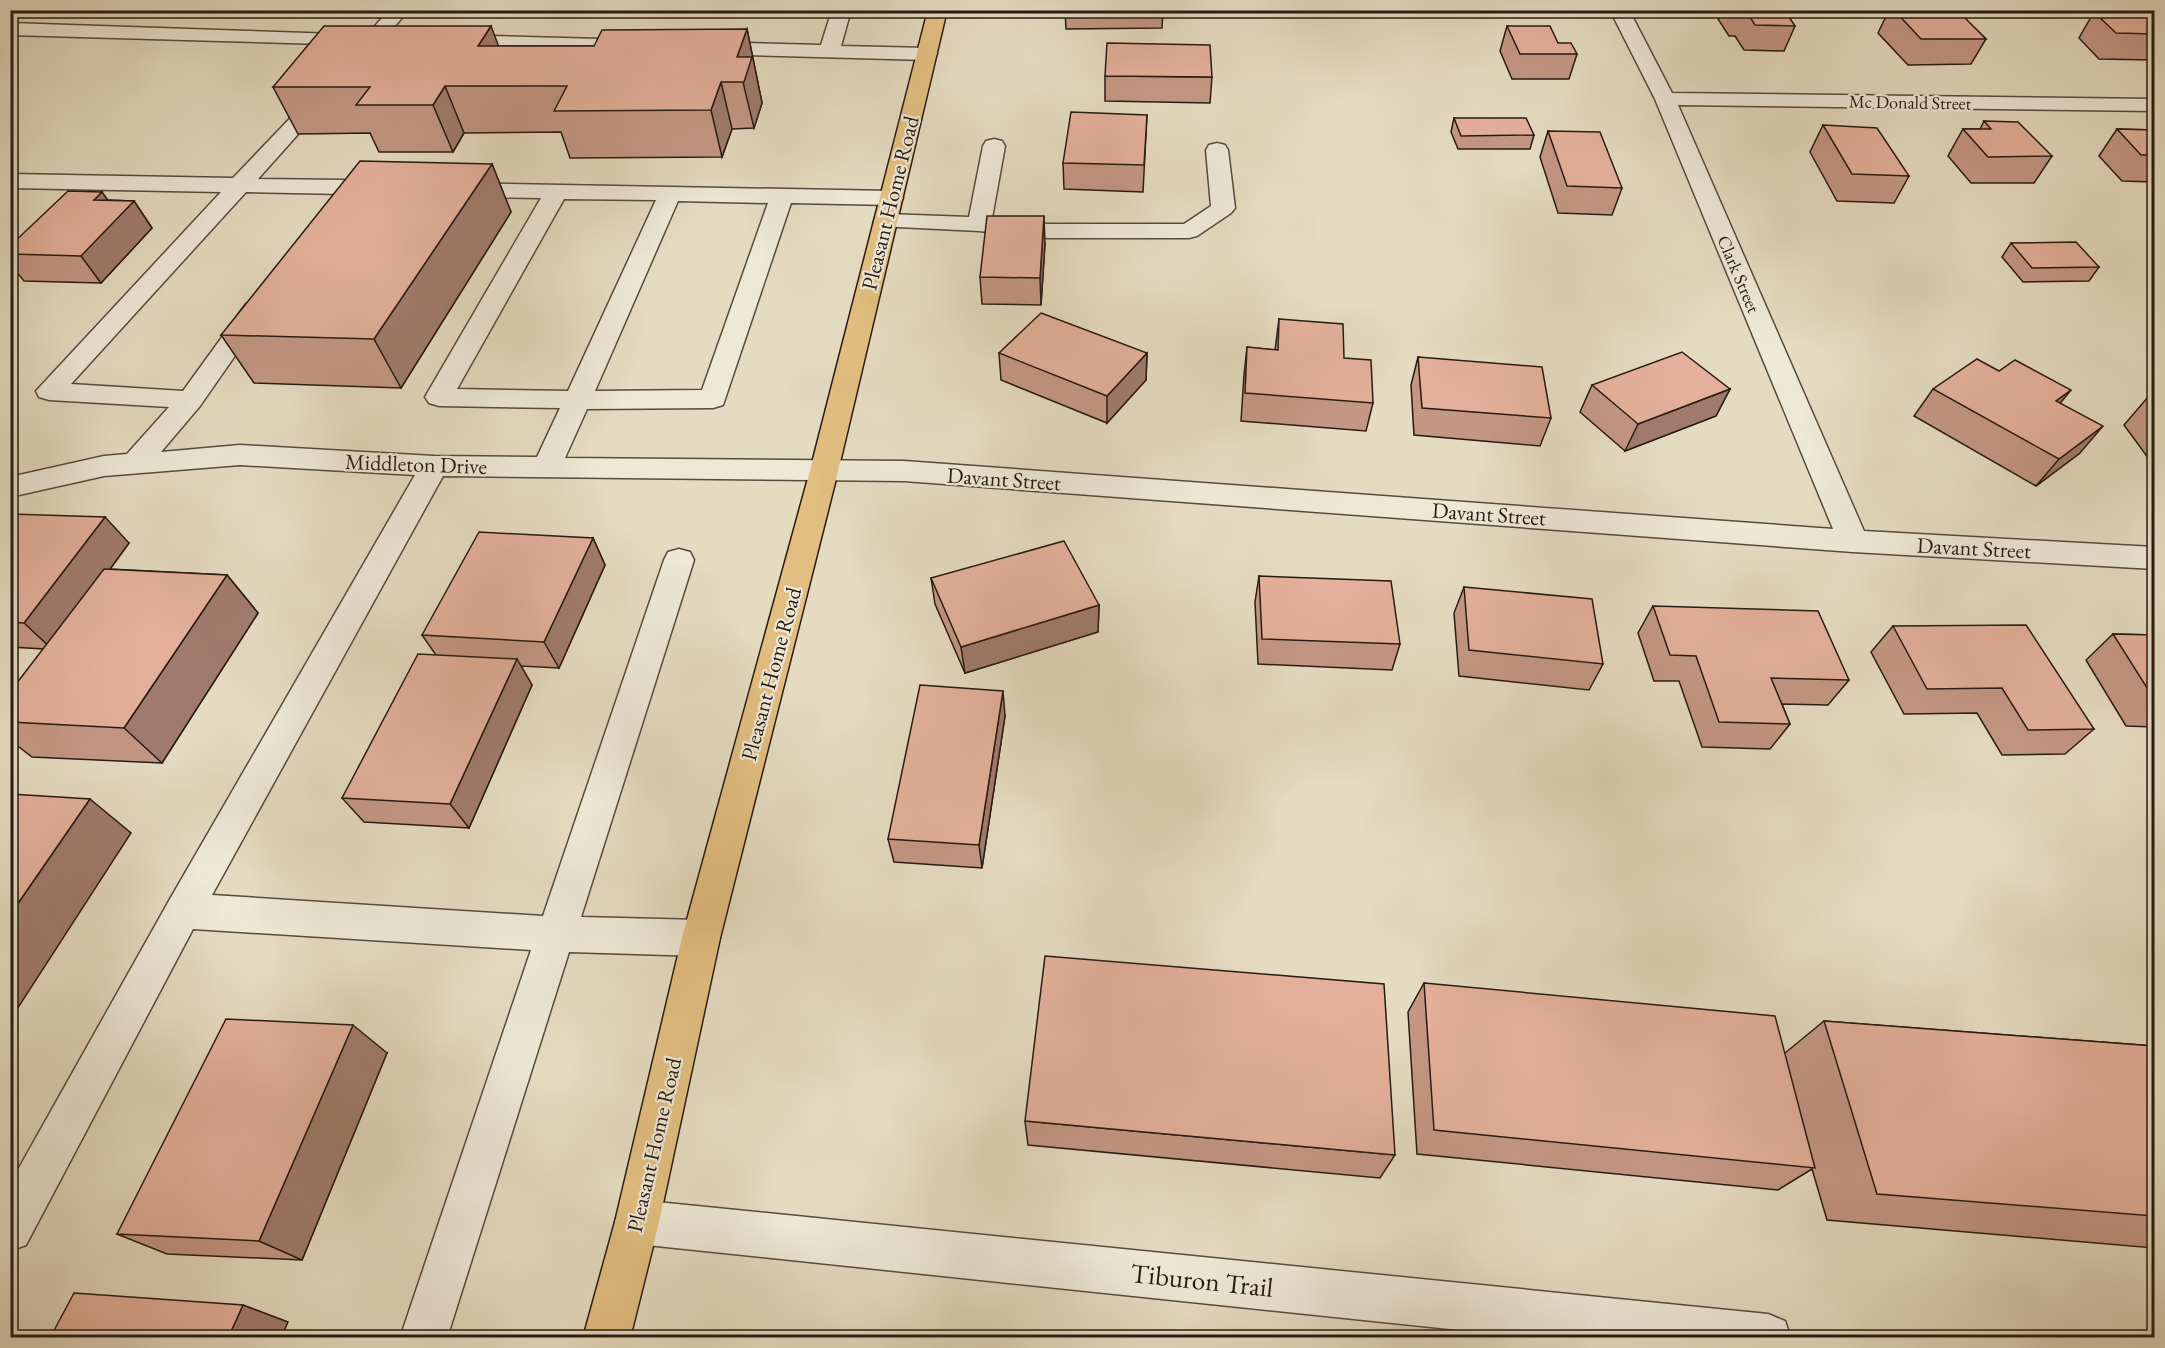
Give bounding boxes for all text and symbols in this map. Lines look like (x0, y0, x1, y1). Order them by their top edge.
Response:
street label: Mc Donald Street (1849, 89, 1972, 115)
street label: Pleasant Home Road (854, 112, 926, 293)
street label: Clark Street (1712, 232, 1766, 316)
street label: Middleton Drive (344, 447, 488, 481)
street label: Davant Street (946, 461, 1062, 497)
street label: Davant Street (1431, 496, 1547, 532)
street label: Davant Street (1916, 531, 2032, 565)
street label: Pleasant Home Road (734, 583, 808, 764)
street label: Pleasant Home Road (620, 1054, 688, 1235)
street label: Tiburon Trail (1129, 1255, 1275, 1305)

